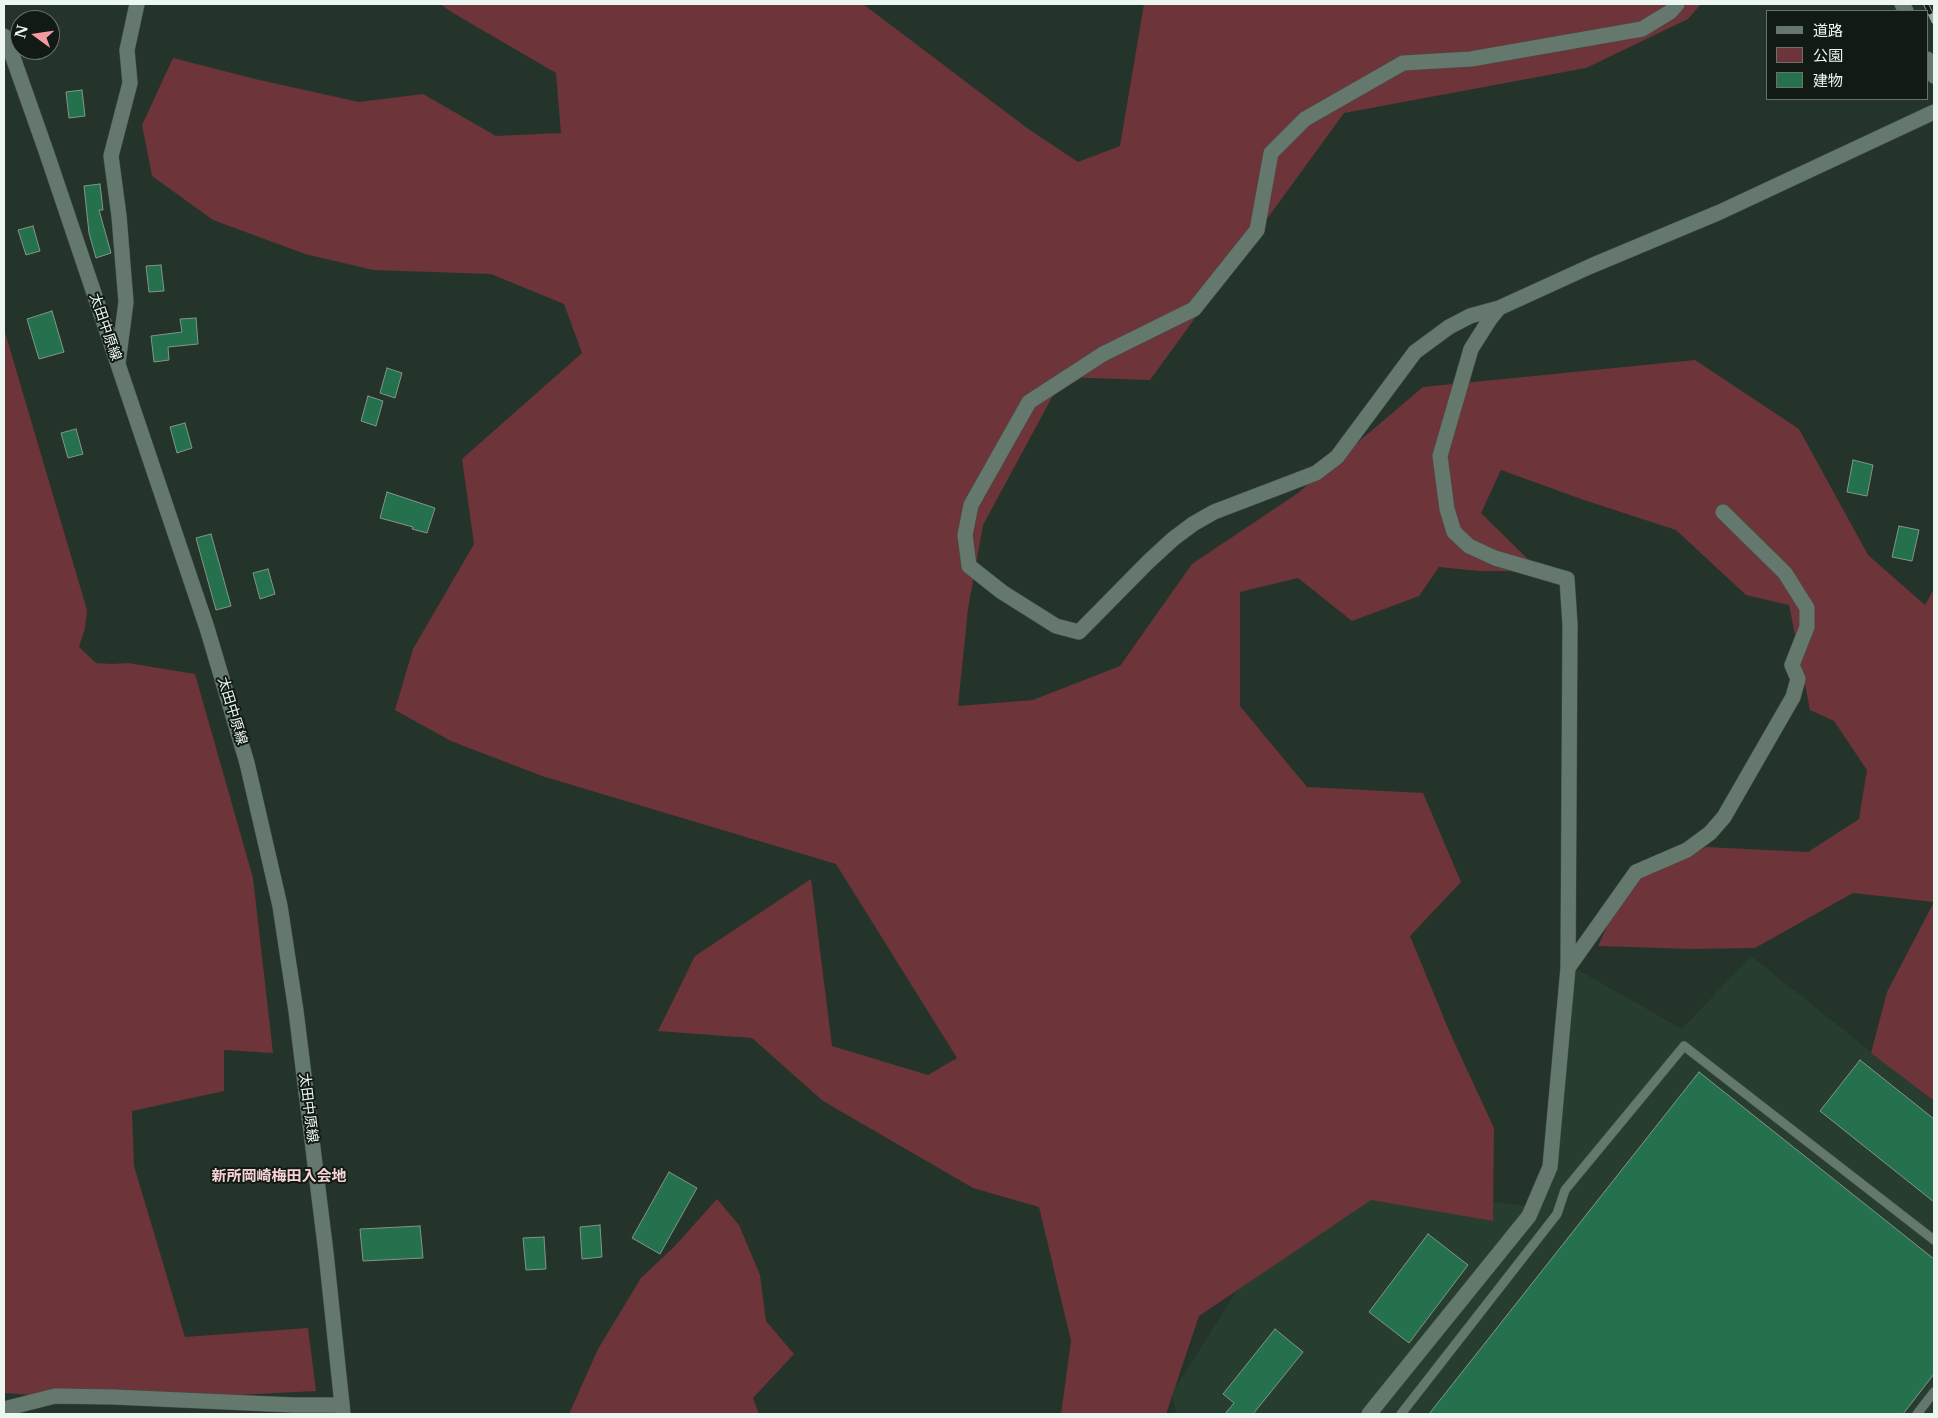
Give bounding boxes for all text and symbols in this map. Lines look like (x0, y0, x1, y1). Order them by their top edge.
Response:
north arrow (10, 10, 60, 60)
legend (1766, 10, 1928, 100)
text: 道路 (1813, 21, 1843, 40)
text: N (11, 23, 32, 40)
text: 公園 (1813, 46, 1843, 65)
text: 建物 (1813, 71, 1843, 90)
street label: 太田中原線 (86, 291, 124, 363)
street label: 太田中原線 (214, 675, 250, 747)
street label: 太田中原線 (295, 1072, 321, 1144)
district label: 新所岡崎梅田入会地 (212, 1168, 346, 1186)

